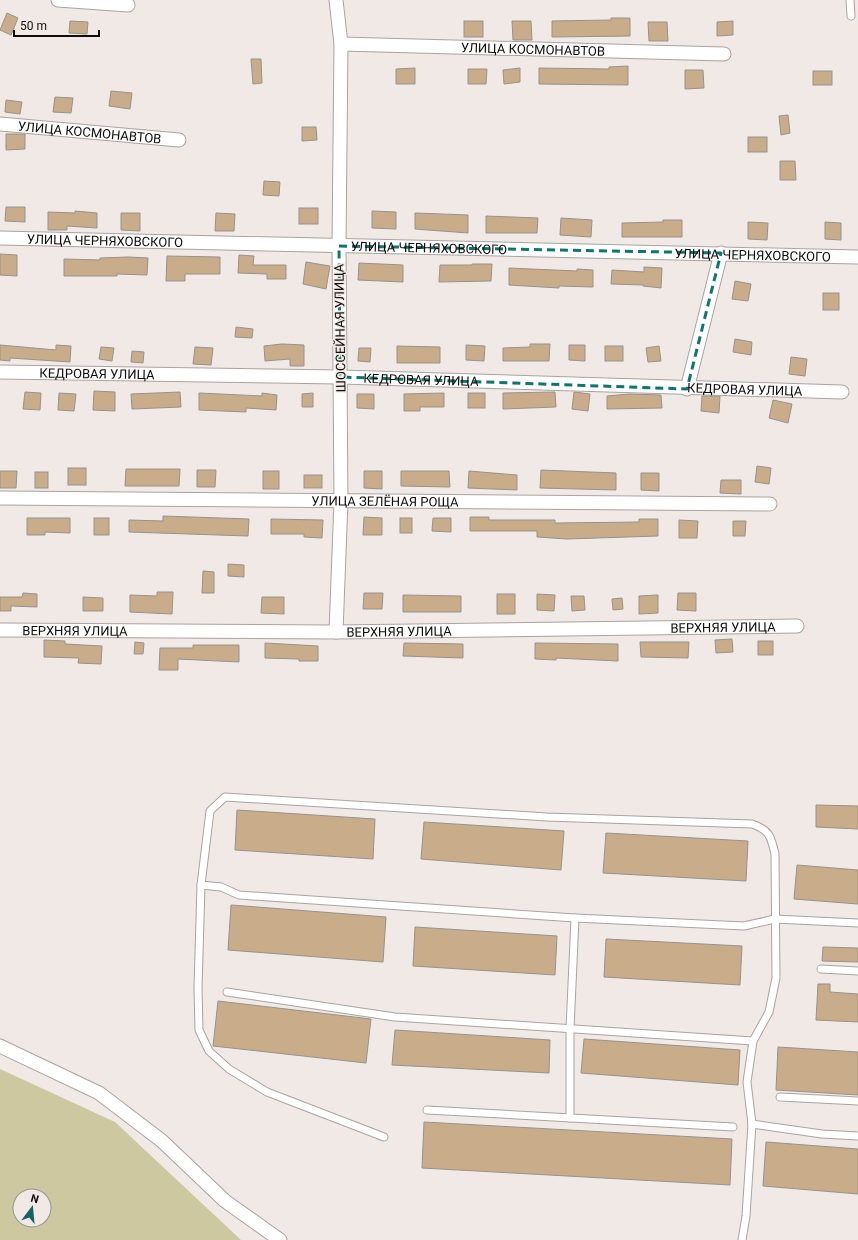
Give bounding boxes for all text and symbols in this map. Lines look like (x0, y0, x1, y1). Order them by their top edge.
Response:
scale bar (14, 12, 99, 38)
text: 50 m (20, 19, 47, 33)
street label: УЛИЦА КОСМОНАВТОВ (461, 40, 605, 58)
street label: УЛИЦА КОСМОНАВТОВ (17, 118, 162, 146)
street label: УЛИЦА ЧЕРНЯХОВСКОГО (27, 231, 183, 250)
street label: УЛИЦА ЧЕРНЯХОВСКОГО (351, 238, 507, 257)
street label: УЛИЦА ЧЕРНЯХОВСКОГО (675, 245, 831, 264)
street label: ШОССЕЙНАЯ УЛИЦА (331, 263, 349, 392)
street label: КЕДРОВАЯ УЛИЦА (39, 365, 155, 382)
street label: КЕДРОВАЯ УЛИЦА (363, 370, 479, 389)
street label: КЕДРОВАЯ УЛИЦА (687, 380, 803, 398)
street label: УЛИЦА ЗЕЛЁНАЯ РОЩА (311, 493, 459, 509)
street label: ВЕРХНЯЯ УЛИЦА (670, 619, 776, 635)
street label: ВЕРХНЯЯ УЛИЦА (22, 623, 128, 638)
street label: ВЕРХНЯЯ УЛИЦА (346, 623, 452, 639)
north arrow (12, 1188, 52, 1228)
text: N (29, 1192, 40, 1206)

